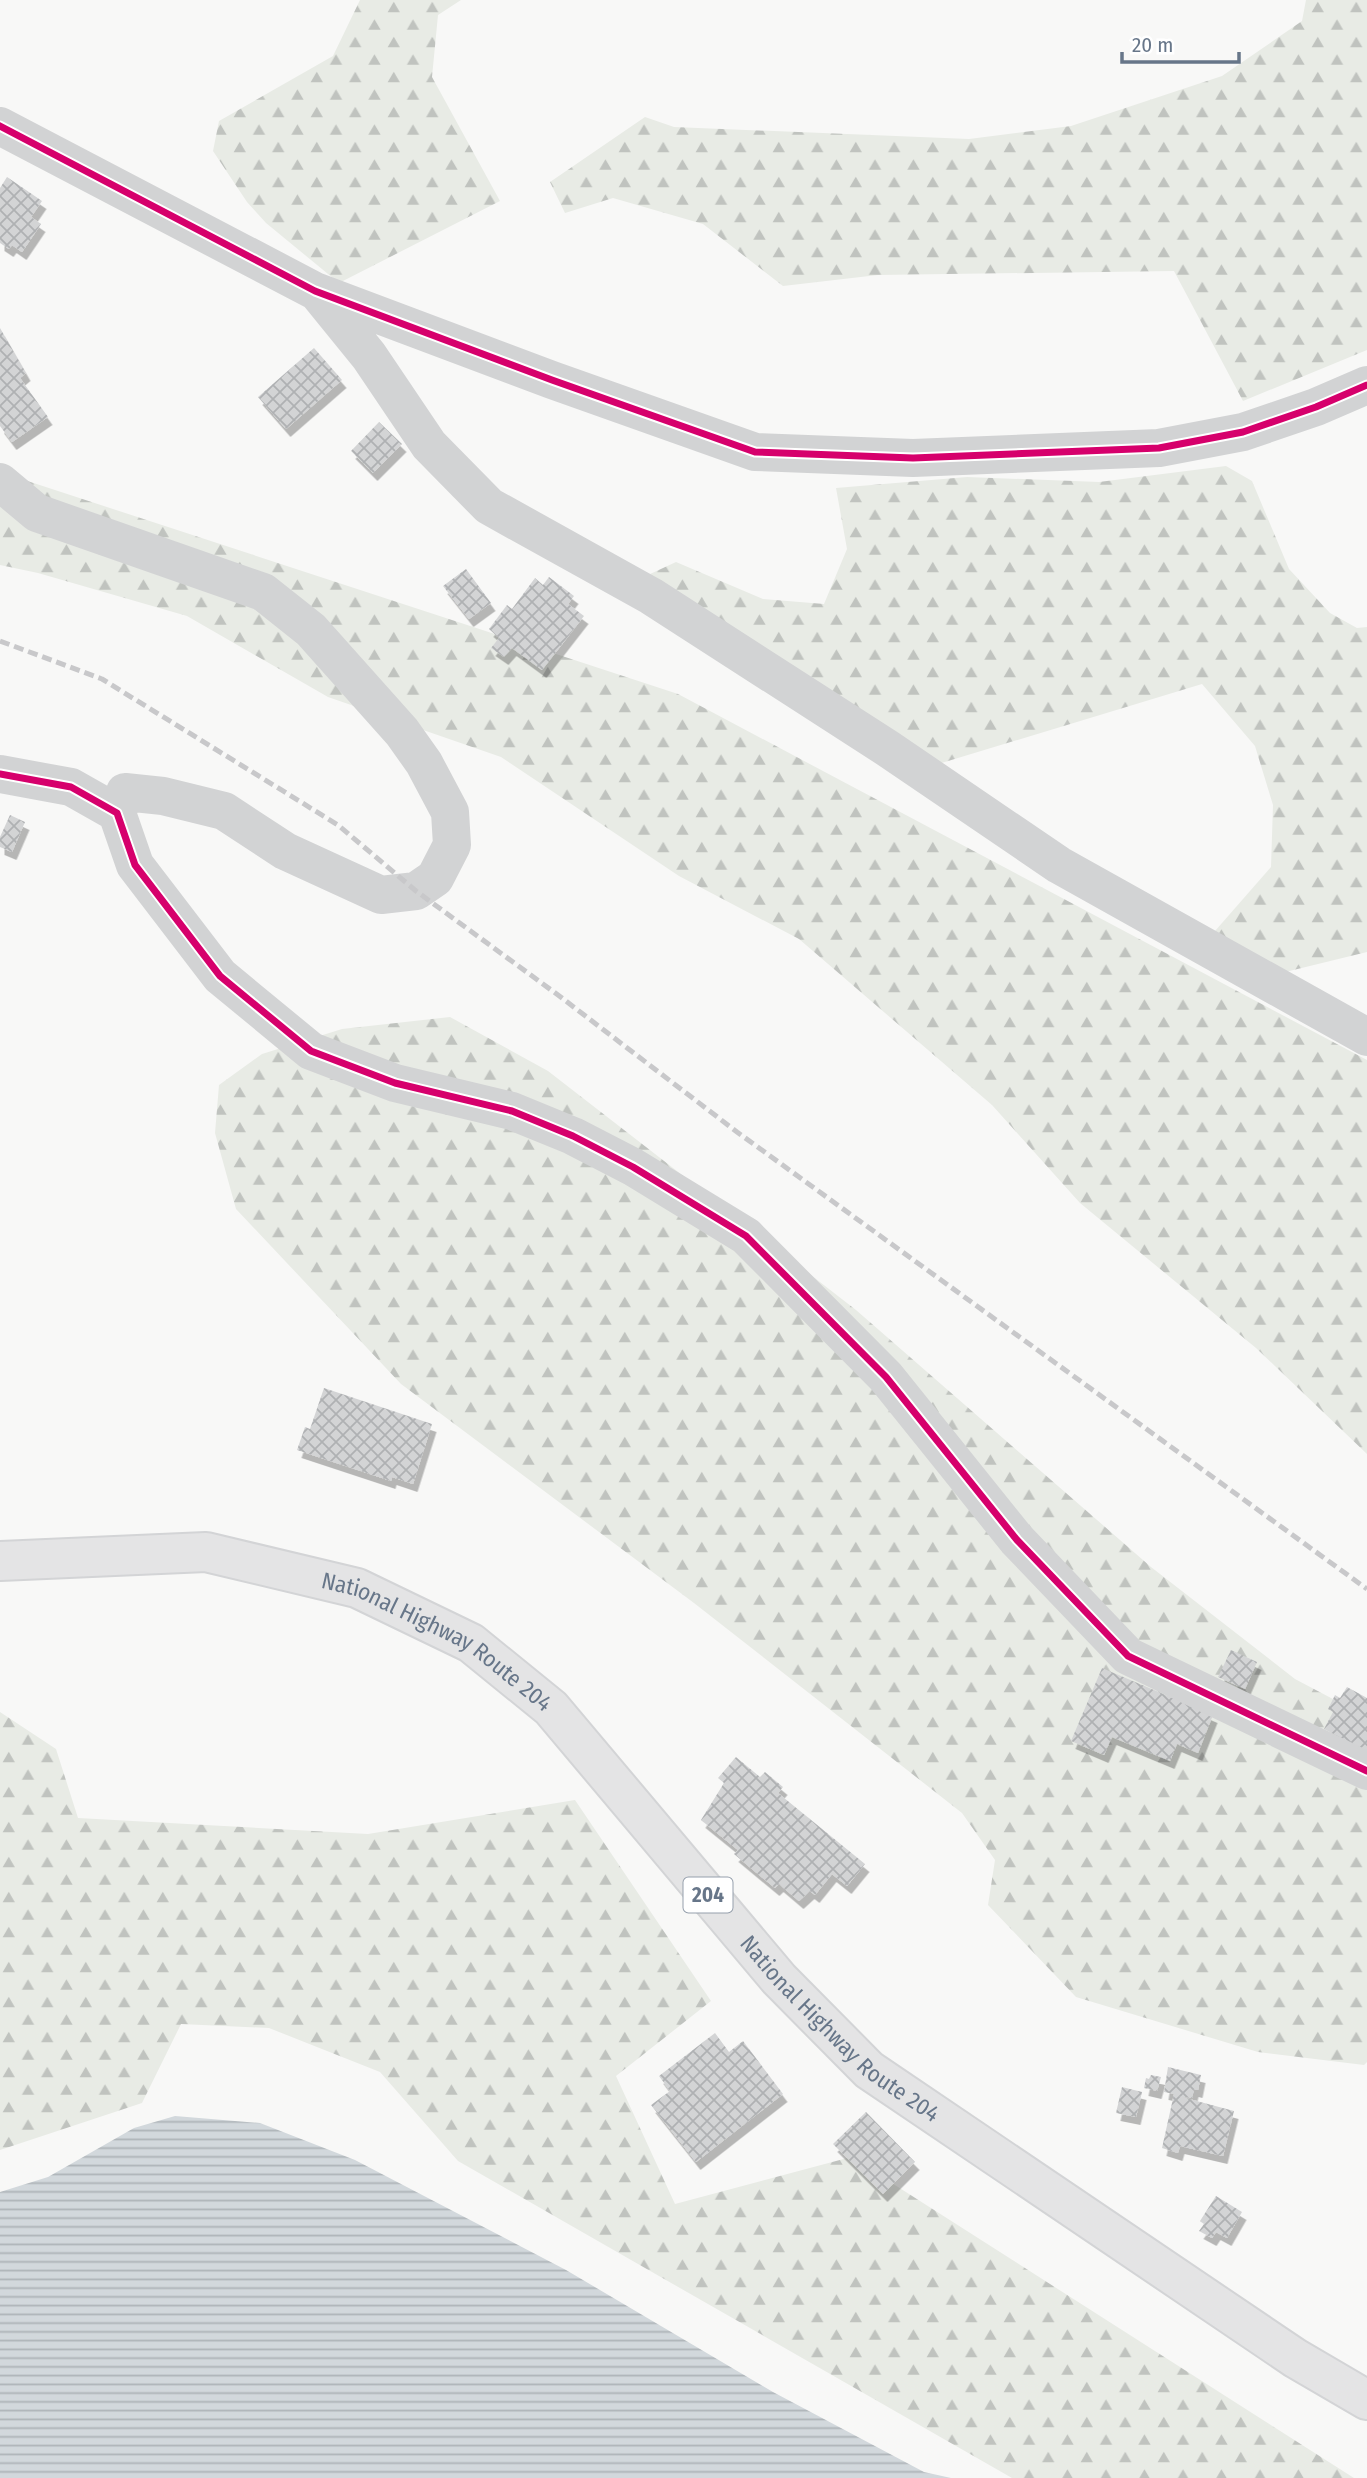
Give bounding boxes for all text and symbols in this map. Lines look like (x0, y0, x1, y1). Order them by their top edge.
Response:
scale bar (1122, 21, 1239, 65)
text: 20 m (1132, 32, 1173, 58)
street label: National Highway Route 204 (319, 1566, 558, 1717)
road number: 204 (684, 1878, 732, 1912)
street label: National Highway Route 204 (734, 1930, 945, 2128)

